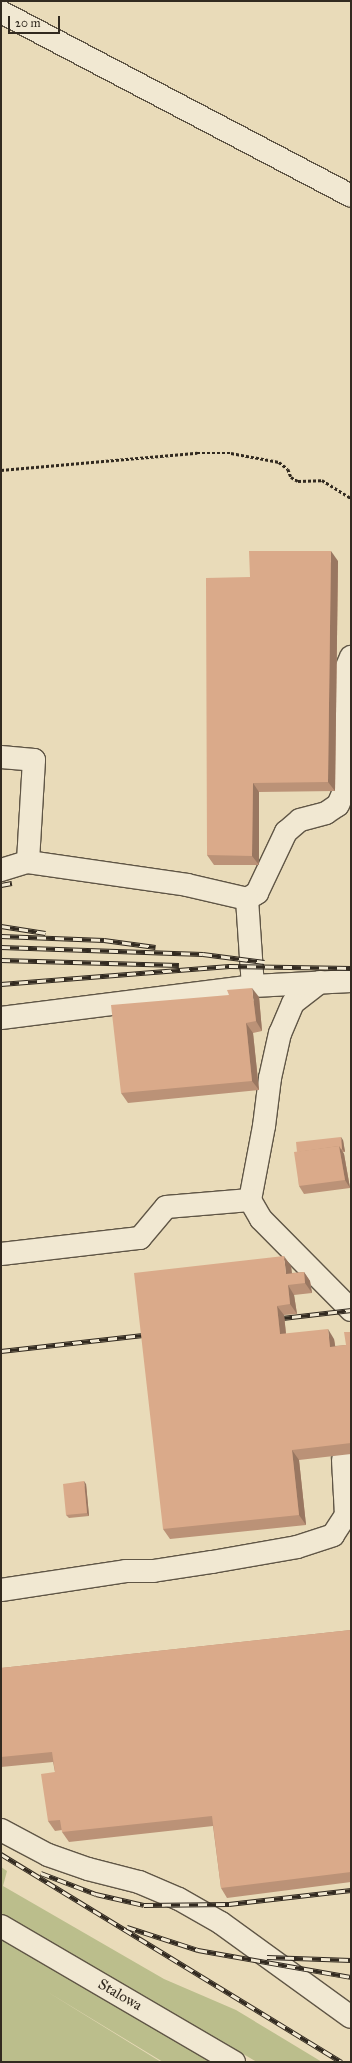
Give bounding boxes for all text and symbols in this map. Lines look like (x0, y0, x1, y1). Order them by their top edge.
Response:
scale bar (10, 8, 62, 34)
text: 20 m (15, 16, 41, 30)
street label: Stalowa (95, 1975, 145, 2015)

